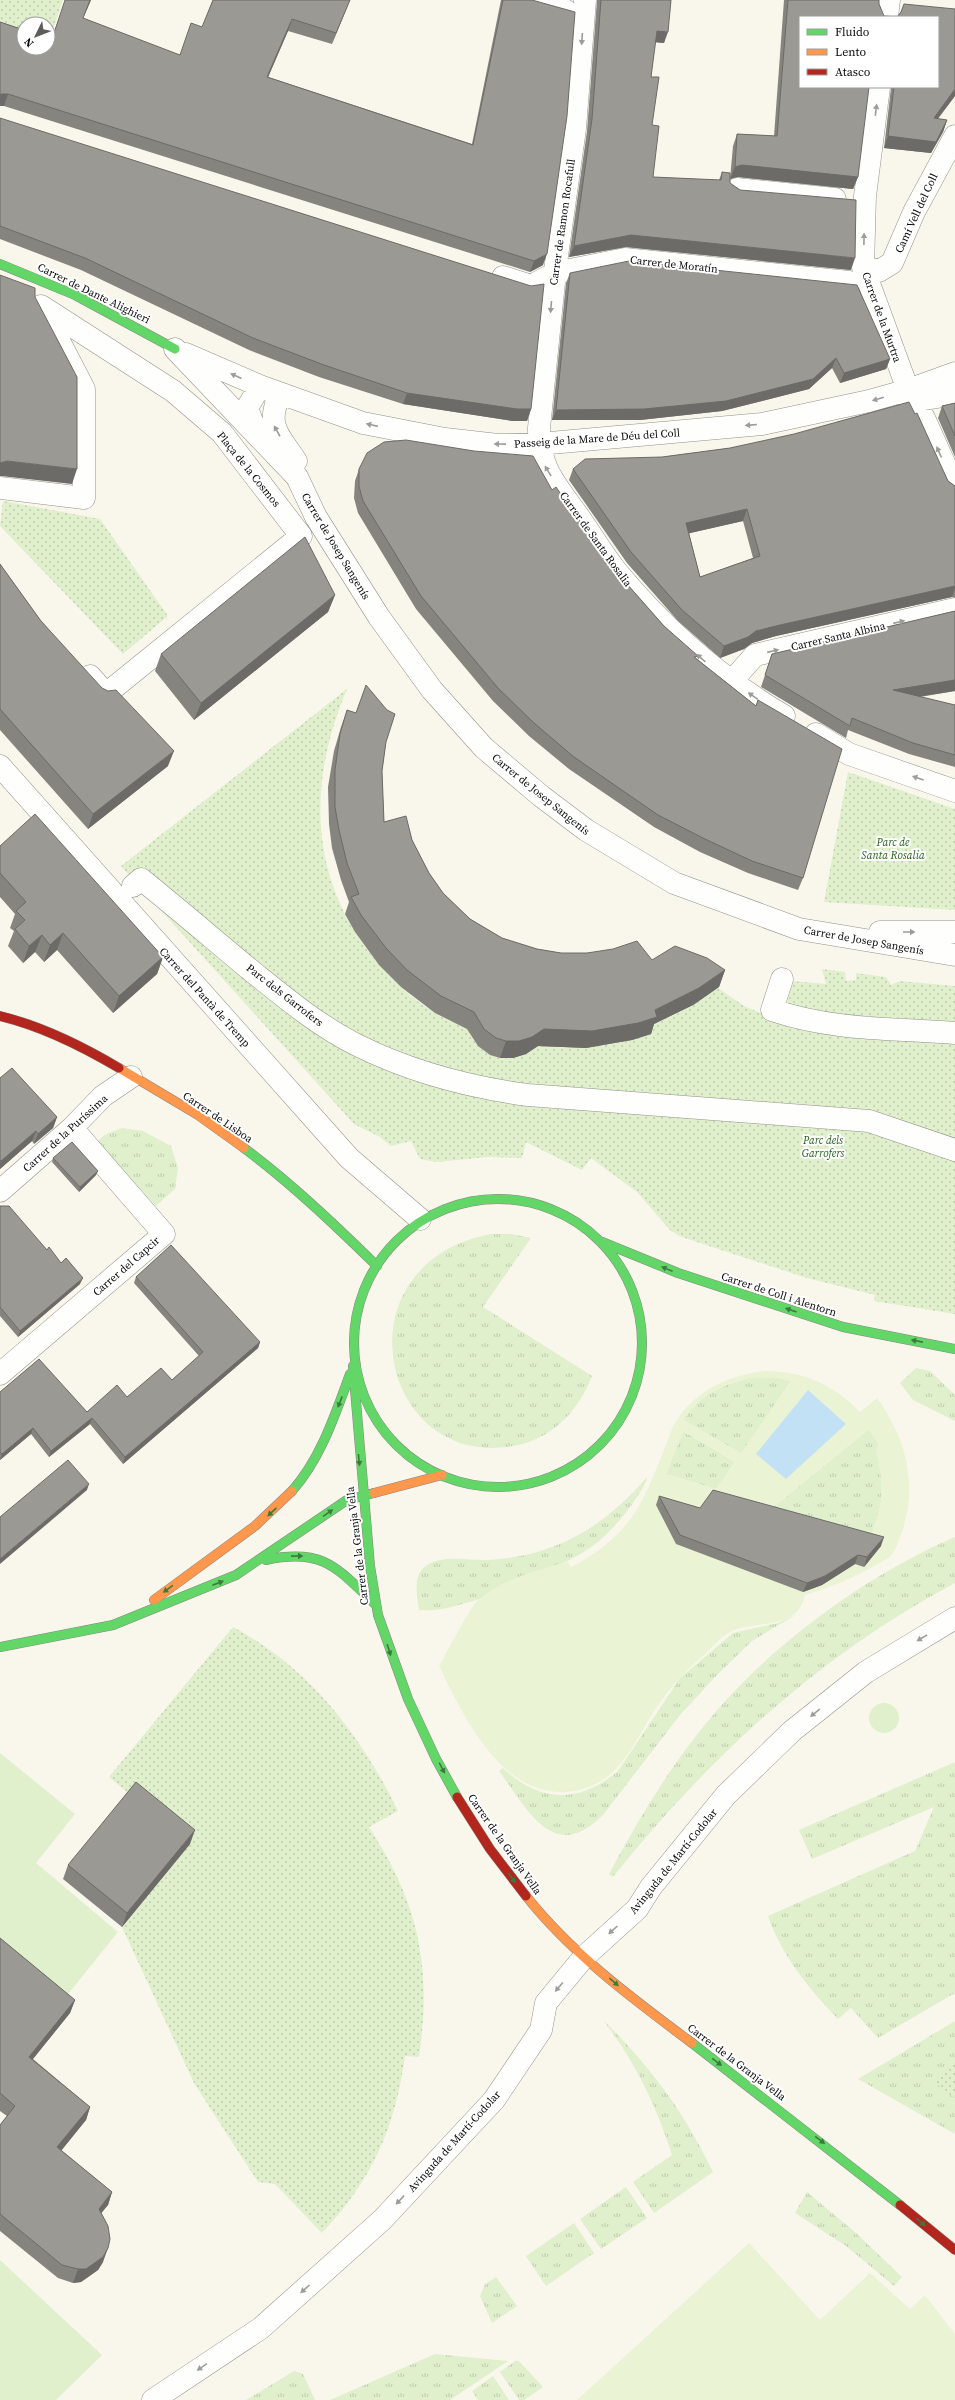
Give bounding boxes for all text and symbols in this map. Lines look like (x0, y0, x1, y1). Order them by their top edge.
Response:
north arrow (16, 16, 56, 56)
legend (799, 16, 939, 88)
text: Fluido (835, 24, 870, 40)
one-way arrow (578, 33, 585, 45)
text: N (21, 34, 37, 51)
text: Lento (835, 44, 866, 60)
text: Atasco (835, 64, 871, 80)
one-way arrow (873, 104, 879, 116)
street label: Carrer de Ramon Rocafull (546, 158, 579, 286)
street label: Camí Vell del Coll (891, 171, 941, 255)
one-way arrow (861, 232, 867, 245)
street label: Carrer de Moratín (629, 252, 719, 277)
street label: Carrer de Dante Alighieri (35, 260, 153, 327)
street label: Carrer de la Murtra (858, 270, 905, 365)
one-way arrow (548, 301, 554, 313)
one-way arrow (231, 373, 242, 379)
one-way arrow (872, 396, 884, 402)
one-way arrow (365, 421, 378, 427)
one-way arrow (745, 422, 757, 429)
one-way arrow (273, 425, 280, 437)
street label: Passeig de la Mare de Déu del Coll (514, 425, 681, 452)
street label: Plaça de la Cosmos (214, 428, 284, 510)
one-way arrow (493, 441, 506, 447)
one-way arrow (936, 446, 942, 457)
one-way arrow (544, 466, 551, 477)
street label: Carrer de Santa Rosalia (556, 489, 635, 590)
street label: Carrer de Josep Sangenís (298, 490, 373, 603)
street label: Carrer Santa Albina (789, 618, 887, 655)
one-way arrow (893, 619, 906, 625)
one-way arrow (766, 648, 779, 654)
one-way arrow (695, 653, 706, 662)
one-way arrow (747, 692, 758, 700)
street label: Carrer de Josep Sangenís (489, 750, 593, 839)
one-way arrow (912, 775, 924, 781)
park label: Parc de Santa Rosalia (861, 835, 925, 863)
street label: Carrer de Josep Sangenís (803, 923, 925, 958)
one-way arrow (903, 929, 916, 935)
street label: Carrer del Pantà de Tremp (156, 944, 253, 1050)
street label: Parc dels Garrofers (243, 961, 326, 1030)
street label: Carrer de Lisboa (180, 1088, 256, 1147)
street label: Carrer de la Puríssima (20, 1091, 111, 1176)
park label: Parc dels Garrofers (802, 1133, 844, 1161)
street label: Carrer del Capcir (90, 1233, 163, 1300)
one-way arrow (662, 1266, 673, 1272)
street label: Carrer de Coll i Alentorn (719, 1269, 839, 1320)
one-way arrow (784, 1307, 796, 1313)
one-way arrow (911, 1338, 923, 1344)
one-way arrow (336, 1397, 342, 1409)
one-way arrow (356, 1454, 362, 1466)
street label: Carrer de la Granja Vella (343, 1485, 372, 1606)
one-way arrow (267, 1507, 278, 1516)
one-way arrow (322, 1509, 333, 1517)
one-way arrow (291, 1553, 304, 1559)
one-way arrow (213, 1579, 225, 1585)
one-way arrow (163, 1585, 173, 1593)
one-way arrow (916, 1635, 928, 1642)
one-way arrow (386, 1644, 392, 1656)
one-way arrow (810, 1708, 821, 1717)
one-way arrow (438, 1763, 445, 1774)
street label: Carrer de la Granja Vella (464, 1791, 545, 1898)
street label: Avinguda de Martí-Codolar (626, 1805, 721, 1917)
one-way arrow (508, 1872, 516, 1883)
one-way arrow (608, 1926, 619, 1935)
one-way arrow (609, 1977, 620, 1986)
one-way arrow (555, 1981, 564, 1992)
street label: Carrer de la Granja Vella (684, 2020, 789, 2105)
one-way arrow (711, 2057, 722, 2066)
street label: Avinguda de Martí-Codolar (405, 2087, 504, 2195)
one-way arrow (815, 2136, 825, 2144)
one-way arrow (396, 2195, 405, 2205)
one-way arrow (916, 2217, 927, 2226)
one-way arrow (300, 2284, 310, 2293)
one-way arrow (197, 2363, 207, 2371)

